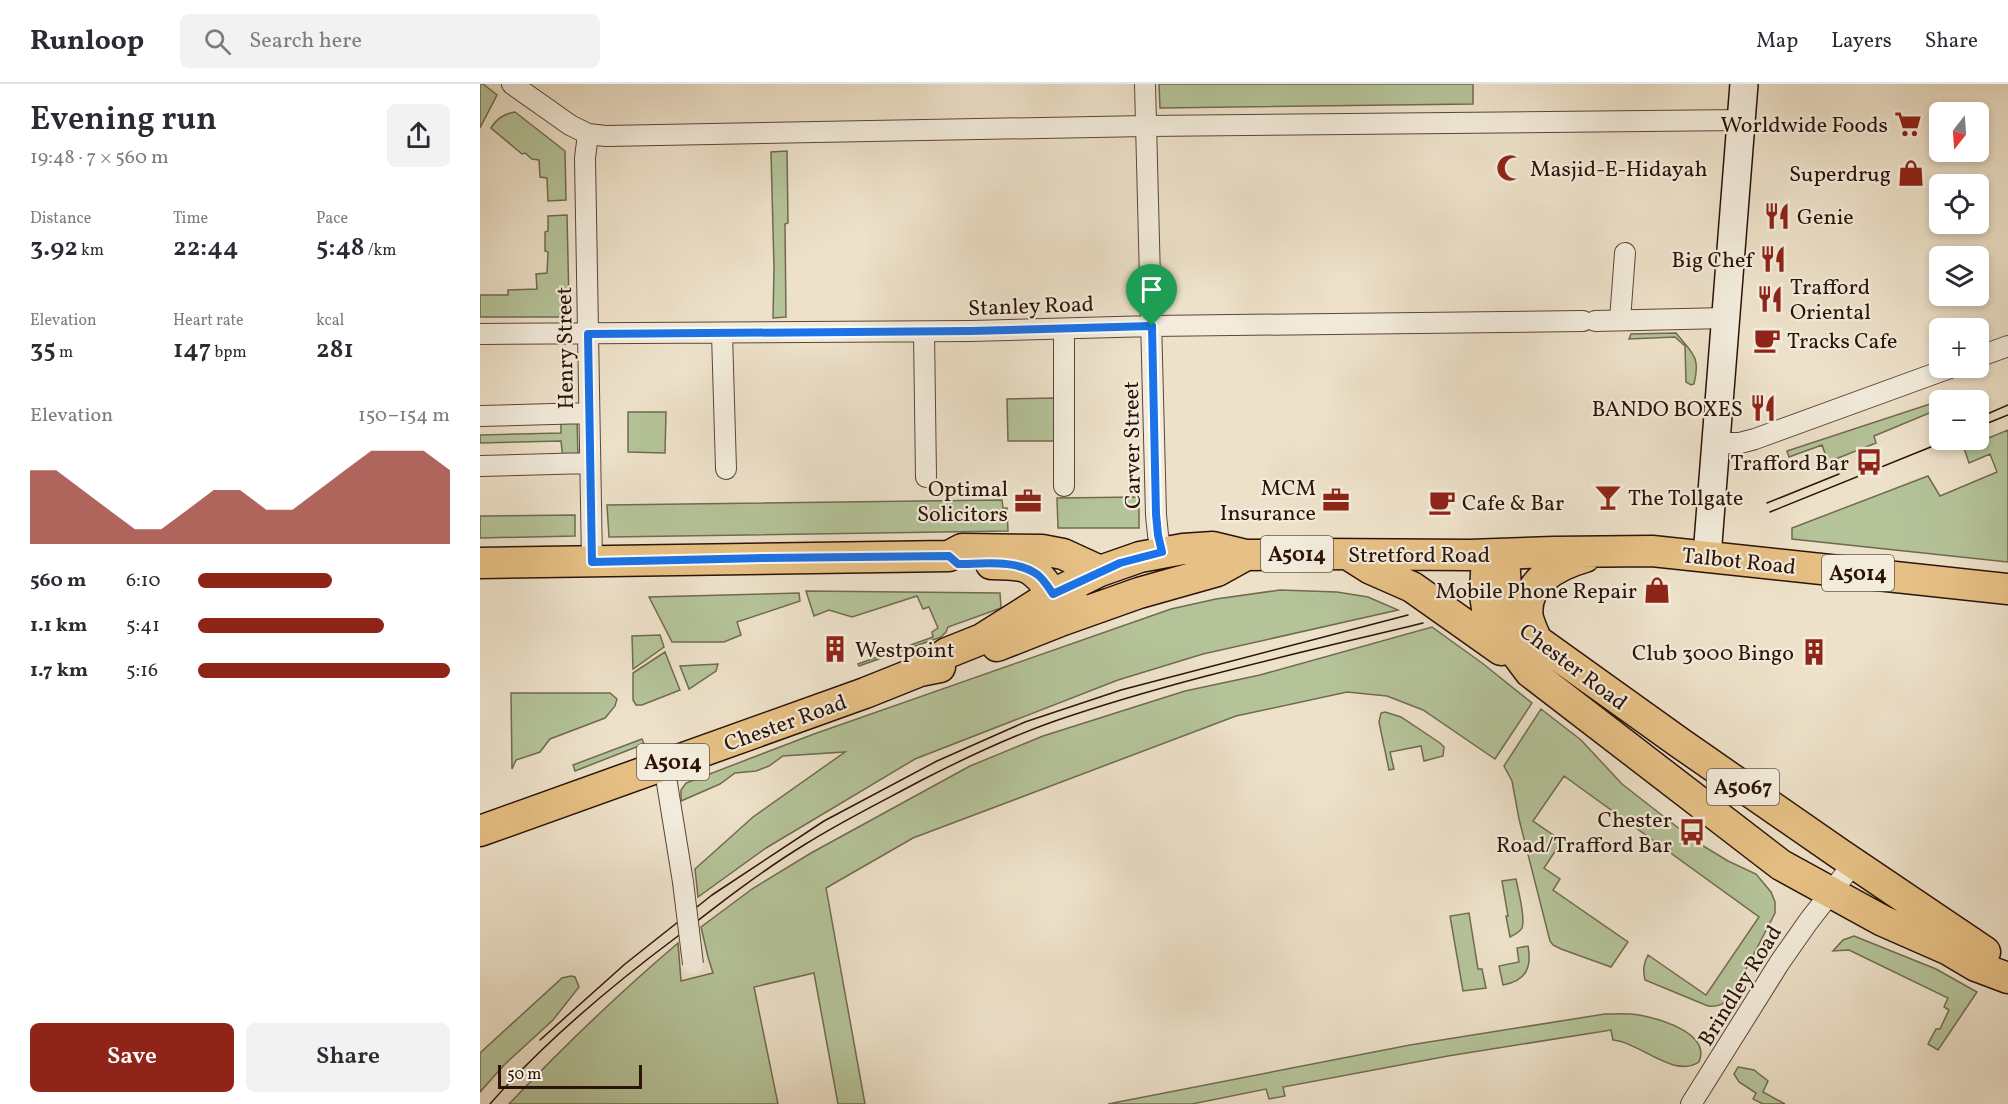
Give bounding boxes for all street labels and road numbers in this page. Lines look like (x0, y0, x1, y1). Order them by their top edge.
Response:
street label: Henry Street (550, 286, 583, 410)
street label: Stanley Road (968, 290, 1095, 325)
street label: Carver Street (1117, 381, 1150, 509)
road number: A5014 (1261, 536, 1333, 572)
street label: Stretford Road (1348, 541, 1490, 572)
street label: Talbot Road (1680, 541, 1797, 584)
road number: A5014 (1822, 555, 1894, 591)
street label: Chester Road (1512, 617, 1633, 719)
street label: Chester Road (720, 688, 852, 761)
road number: A5014 (637, 744, 709, 780)
road number: A5067 (1707, 769, 1779, 805)
street label: Brindley Road (1692, 920, 1791, 1053)

